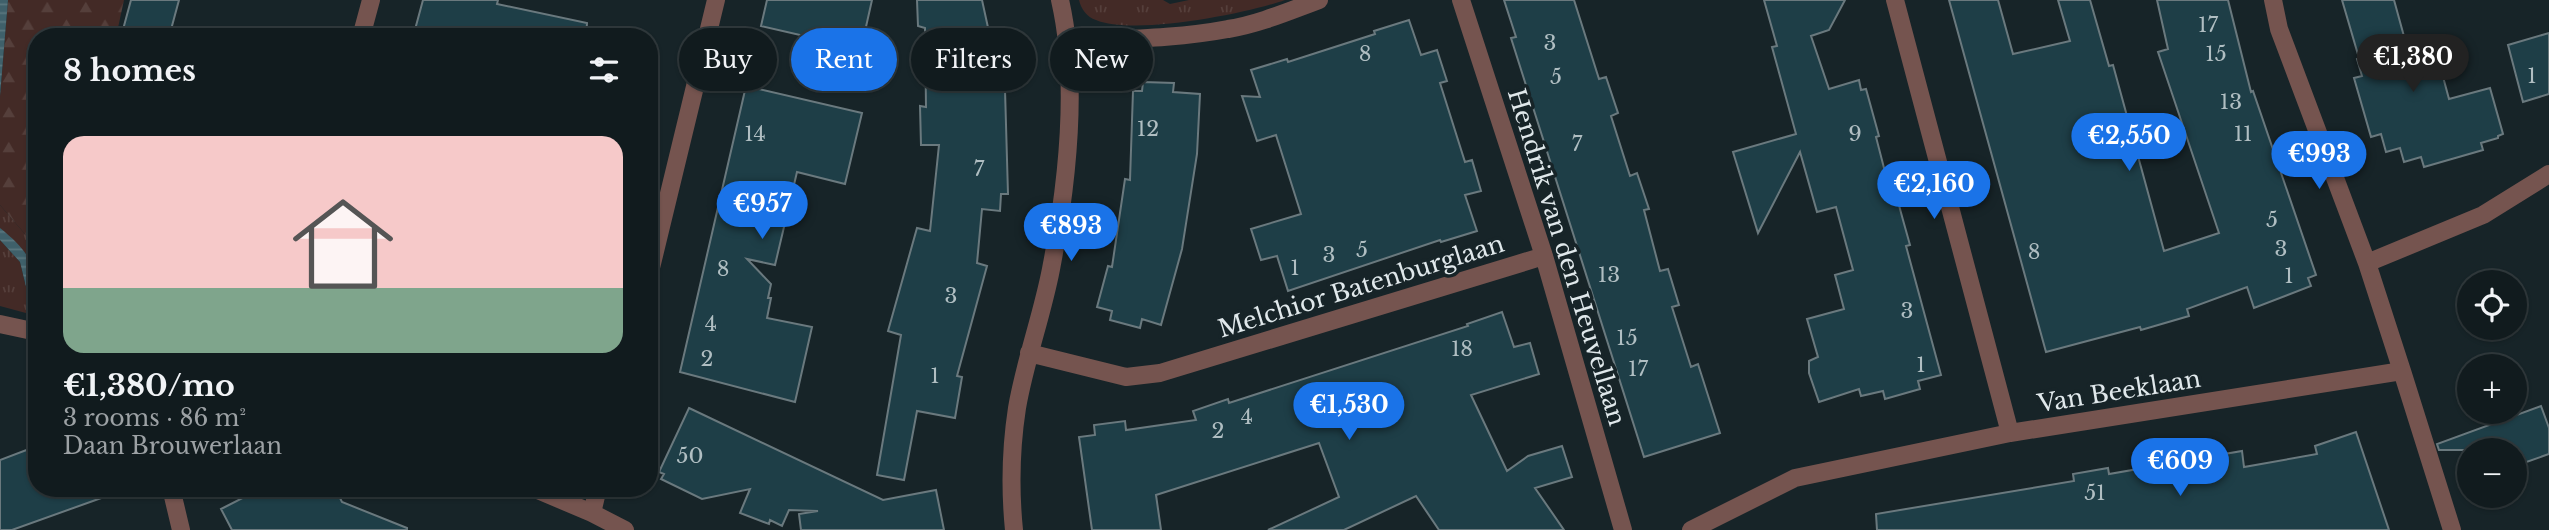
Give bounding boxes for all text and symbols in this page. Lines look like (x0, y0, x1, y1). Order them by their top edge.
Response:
house number: 17 (2198, 12, 2218, 38)
chip: Buy (679, 28, 777, 91)
chip: Rent (791, 28, 897, 91)
chip: Filters (911, 28, 1036, 91)
chip: New (1050, 28, 1153, 91)
house number: 3 (1544, 30, 1556, 56)
pin: €1,380 (2356, 34, 2470, 94)
house number: 8 (1359, 41, 1371, 67)
house number: 15 (2205, 41, 2227, 67)
text: €1,380 (2373, 43, 2453, 71)
icon: filters (585, 51, 623, 89)
text: 8 homes (63, 52, 196, 89)
house number: 1 (2527, 63, 2537, 89)
house number: 5 (1550, 64, 1562, 90)
street label: Hendrik van den Heuvellaan (1502, 85, 1632, 429)
house number: 13 (2220, 89, 2242, 115)
pin: €2,550 (2072, 114, 2186, 173)
house number: 12 (1137, 116, 1159, 142)
house number: 14 (744, 121, 766, 147)
house number: 9 (1848, 121, 1862, 147)
house number: 11 (2234, 121, 2252, 147)
text: €2,550 (2087, 122, 2171, 150)
house number: 7 (1572, 131, 1583, 157)
pin: €993 (2278, 132, 2360, 191)
text: €993 (2287, 140, 2351, 168)
house number: 7 (974, 156, 985, 182)
pin: €2,160 (1877, 162, 1991, 221)
text: €2,160 (1893, 170, 1975, 198)
icon: home (280, 181, 406, 307)
pin: €957 (721, 182, 803, 241)
text: €957 (733, 190, 791, 218)
pin: €893 (1030, 204, 1112, 263)
house number: 5 (2266, 207, 2278, 233)
text: €893 (1040, 212, 1102, 240)
street label: Melchior Batenburglaan (1214, 229, 1508, 343)
house number: 3 (2275, 236, 2287, 262)
house number: 5 (1356, 237, 1368, 263)
house number: 8 (2028, 239, 2040, 265)
house number: 3 (1323, 242, 1335, 268)
house number: 1 (1290, 255, 1300, 281)
house number: 8 (717, 256, 729, 282)
house number: 13 (1598, 262, 1620, 288)
house number: 1 (2284, 263, 2294, 289)
map controls (2457, 270, 2527, 508)
button: locate (2457, 270, 2527, 340)
house number: 3 (945, 283, 957, 309)
house number: 3 (1901, 298, 1913, 324)
house number: 4 (705, 311, 717, 337)
house number: 15 (1616, 325, 1638, 351)
house number: 18 (1451, 336, 1473, 362)
house number: 2 (701, 346, 713, 372)
house number: 1 (1916, 352, 1926, 378)
button: + (2457, 354, 2527, 424)
house number: 17 (1628, 356, 1648, 382)
house number: 1 (930, 363, 940, 389)
street label: Van Beeklaan (2034, 364, 2203, 418)
text: €1,380/mo (63, 367, 235, 404)
pin: €1,530 (1292, 382, 1406, 442)
text: €1,530 (1309, 391, 1389, 419)
text: 3 rooms · 86 m² (63, 404, 246, 432)
house number: 4 (1241, 404, 1253, 430)
house number: 2 (1212, 418, 1224, 444)
text: Daan Brouwerlaan (63, 432, 282, 460)
pin: €609 (2139, 438, 2221, 498)
button: − (2457, 438, 2527, 508)
house number: 50 (677, 443, 703, 469)
text: €609 (2147, 447, 2213, 475)
house number: 51 (2084, 480, 2106, 506)

